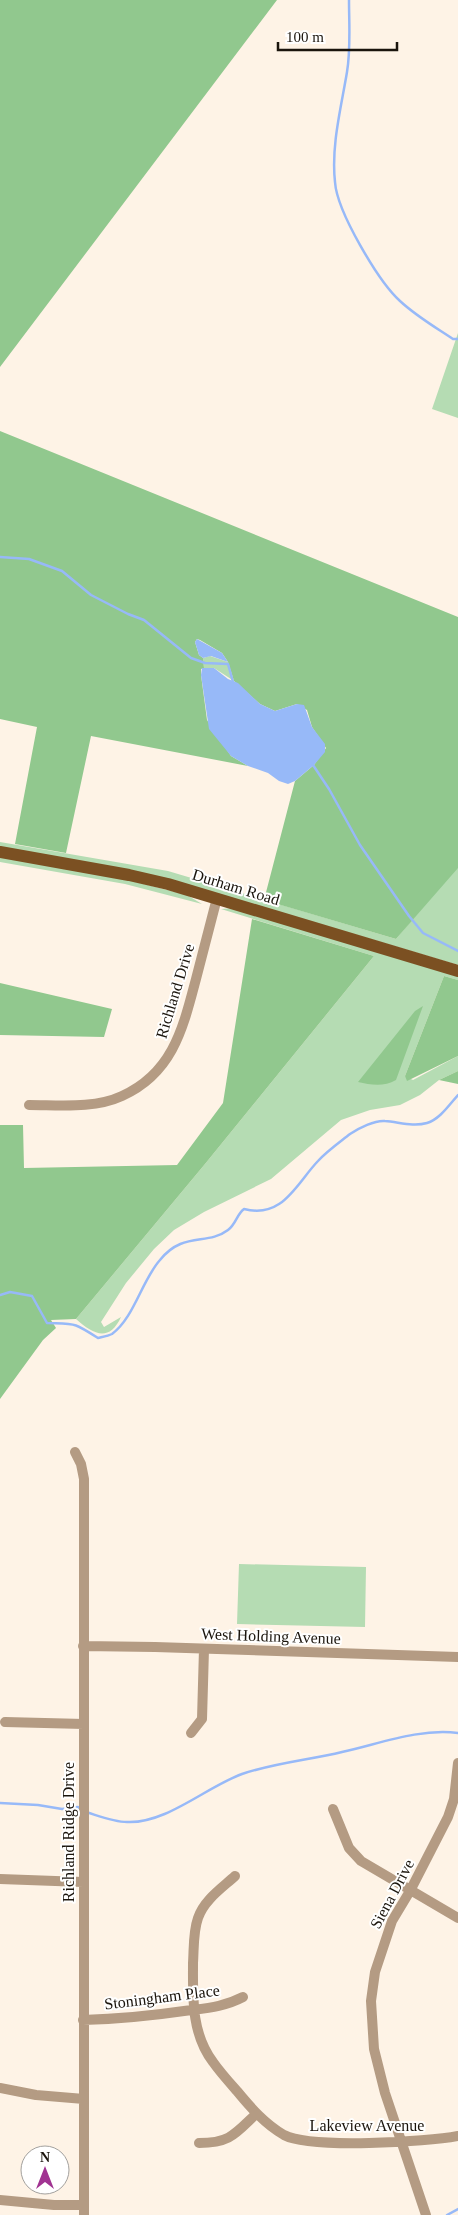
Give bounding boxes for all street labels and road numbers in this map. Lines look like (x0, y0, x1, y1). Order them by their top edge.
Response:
street label: Durham Road (190, 866, 282, 908)
street label: Richland Drive (153, 942, 197, 1040)
street label: West Holding Avenue (201, 1625, 341, 1648)
street label: Richland Ridge Drive (60, 1762, 78, 1902)
street label: Siena Drive (367, 1856, 417, 1932)
street label: Stoningham Place (103, 1981, 221, 2013)
street label: Lakeview Avenue (310, 2117, 424, 2134)

